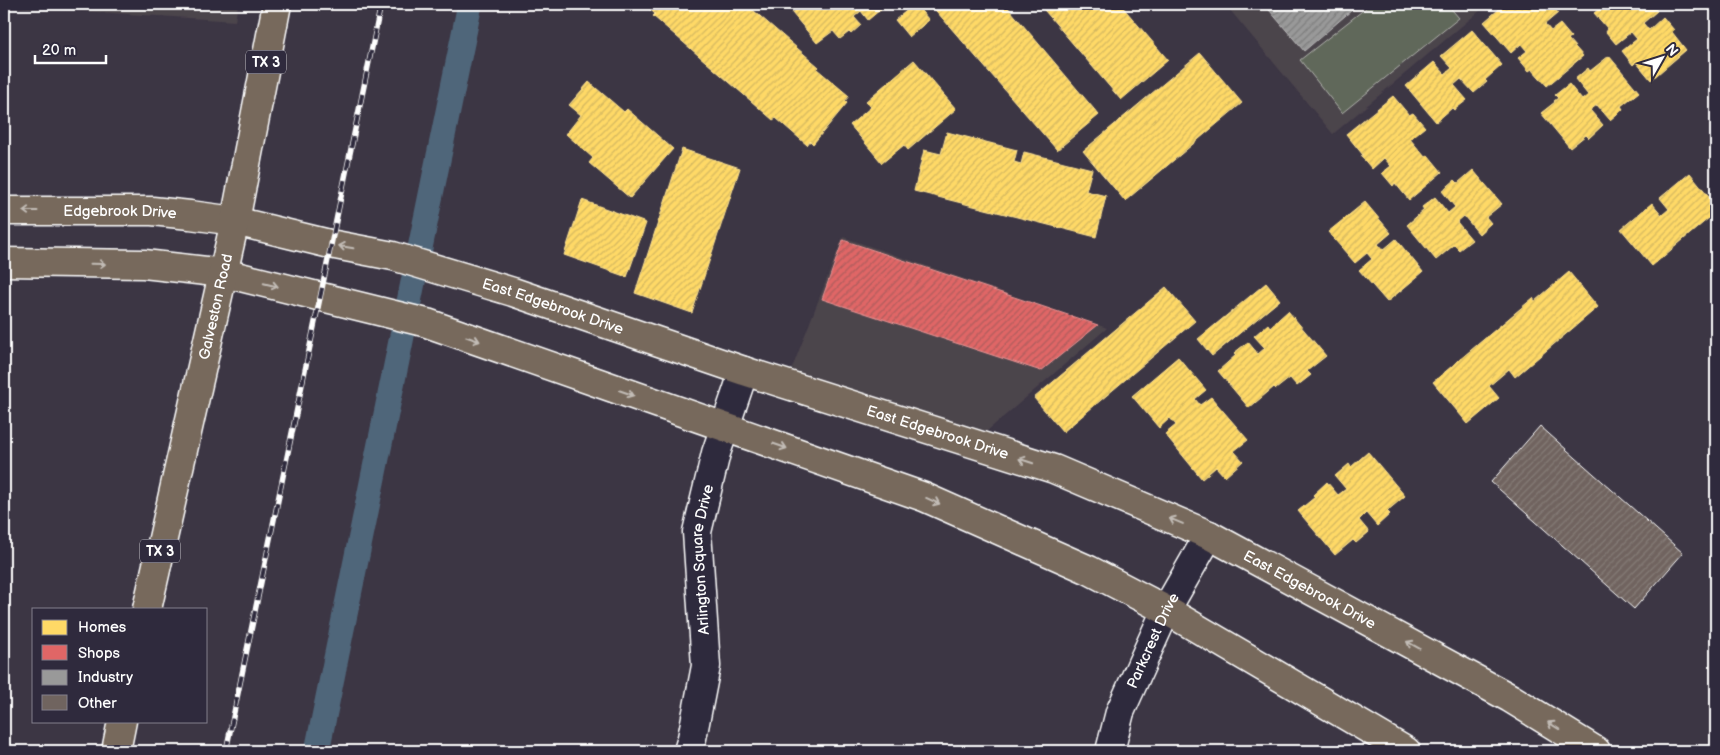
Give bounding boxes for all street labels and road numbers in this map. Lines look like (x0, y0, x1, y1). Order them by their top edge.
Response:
road number: TX 3 (246, 51, 286, 74)
street label: Edgebrook Drive (63, 202, 178, 223)
street label: Galveston Road (194, 252, 237, 361)
street label: East Edgebrook Drive (480, 274, 626, 339)
street label: East Edgebrook Drive (864, 401, 1011, 464)
street label: Arlington Square Drive (687, 482, 718, 635)
road number: TX 3 (140, 540, 180, 562)
street label: East Edgebrook Drive (1240, 546, 1379, 633)
street label: Parkcrest Drive (1122, 589, 1183, 691)

